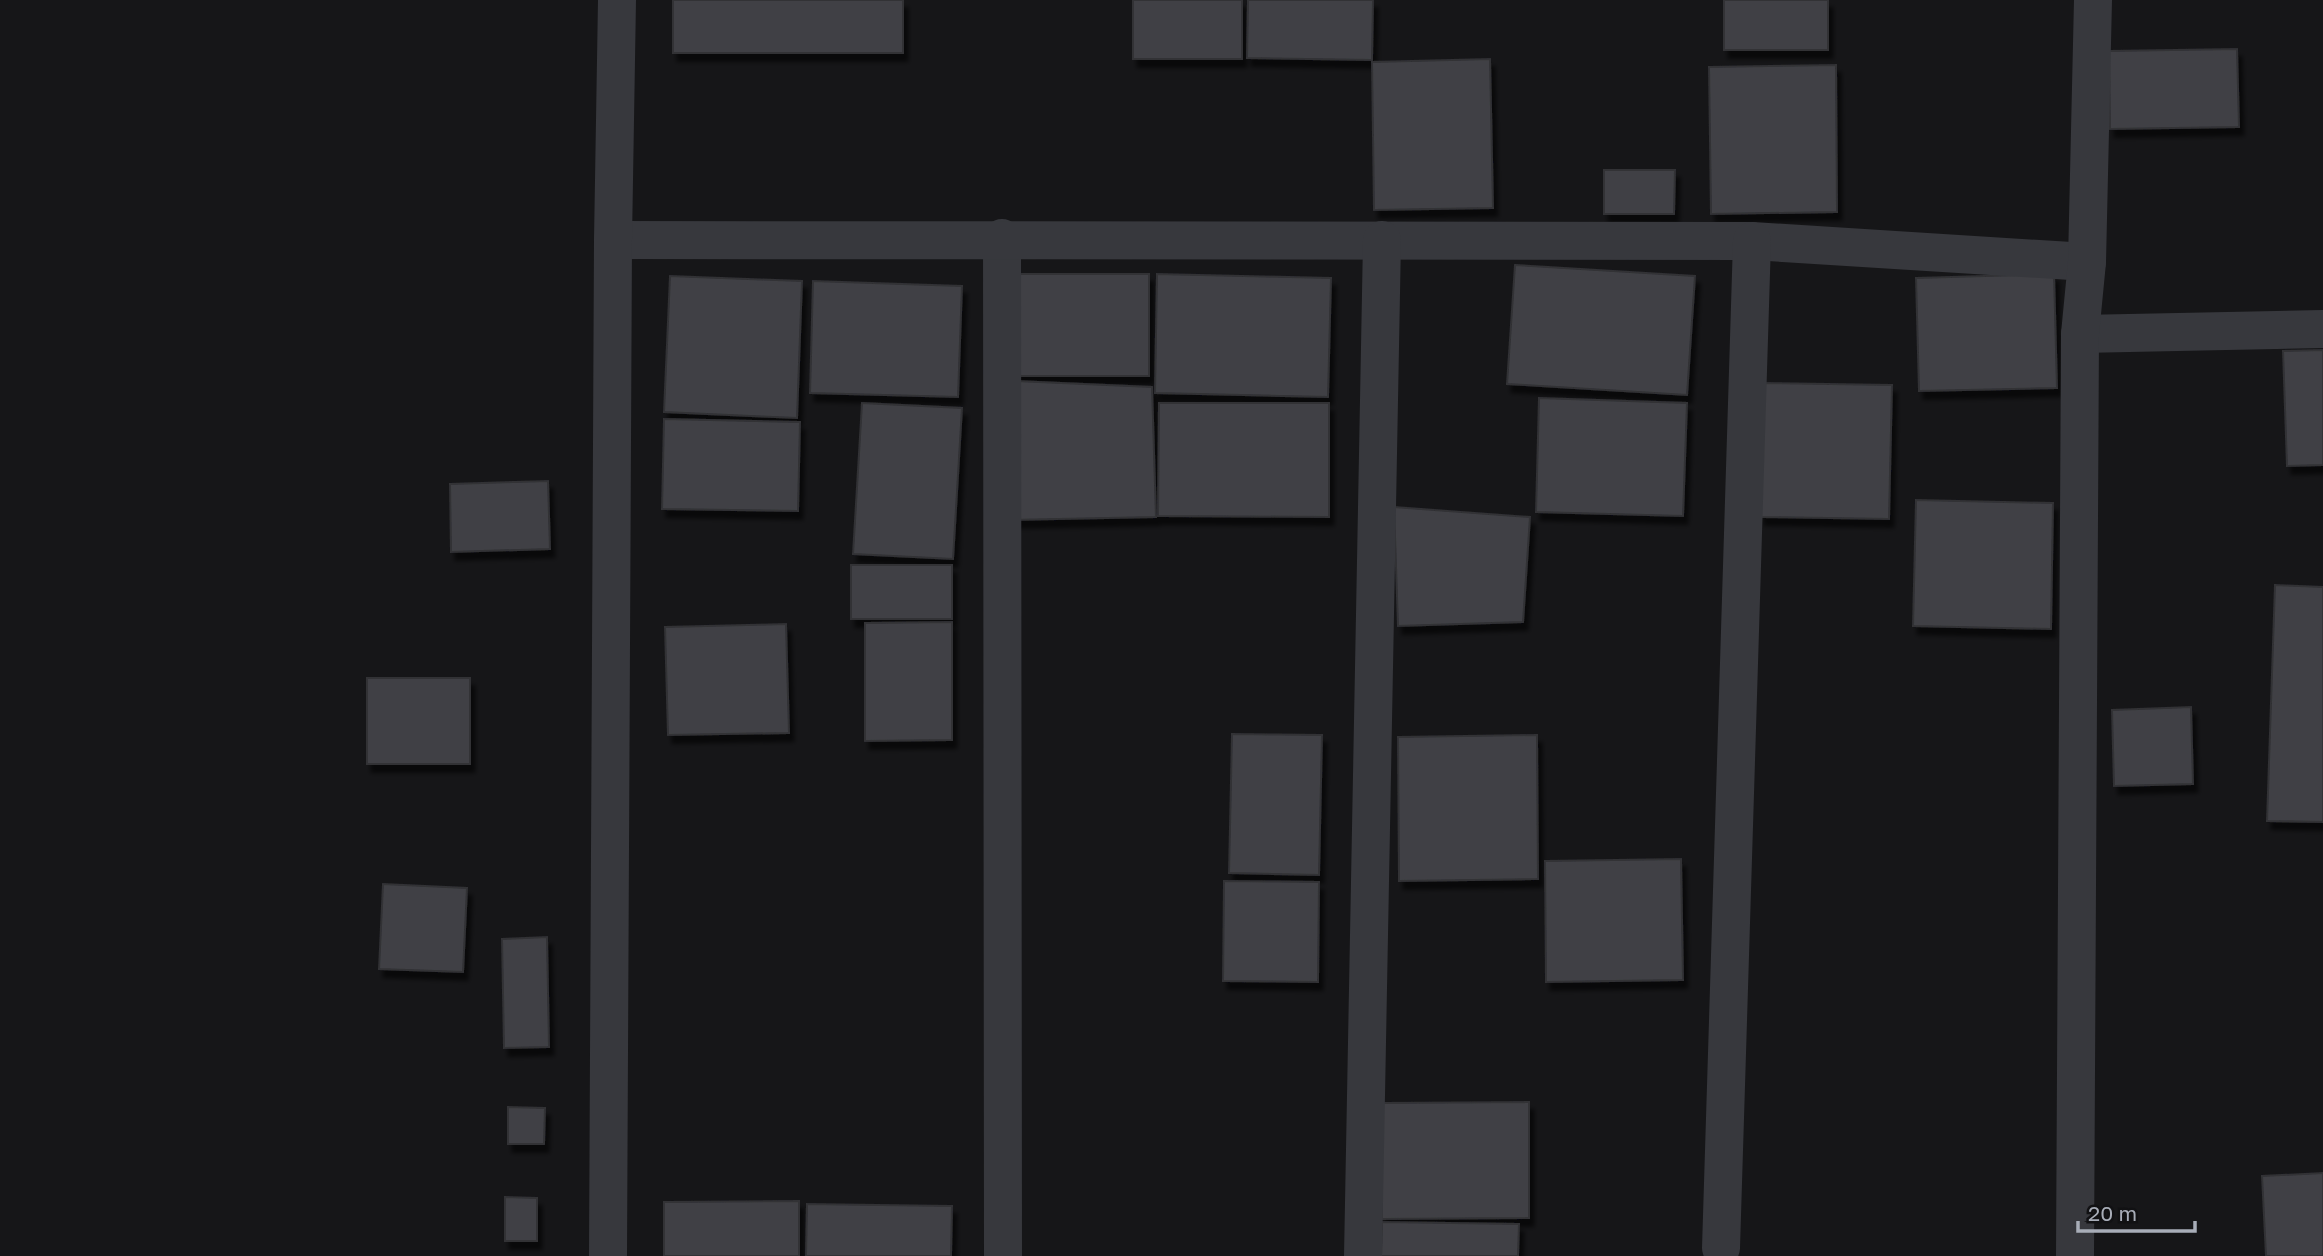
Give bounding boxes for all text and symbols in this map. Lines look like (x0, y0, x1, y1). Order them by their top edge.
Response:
scale bar (2078, 1190, 2195, 1234)
text: 20 m (2088, 1200, 2137, 1226)

